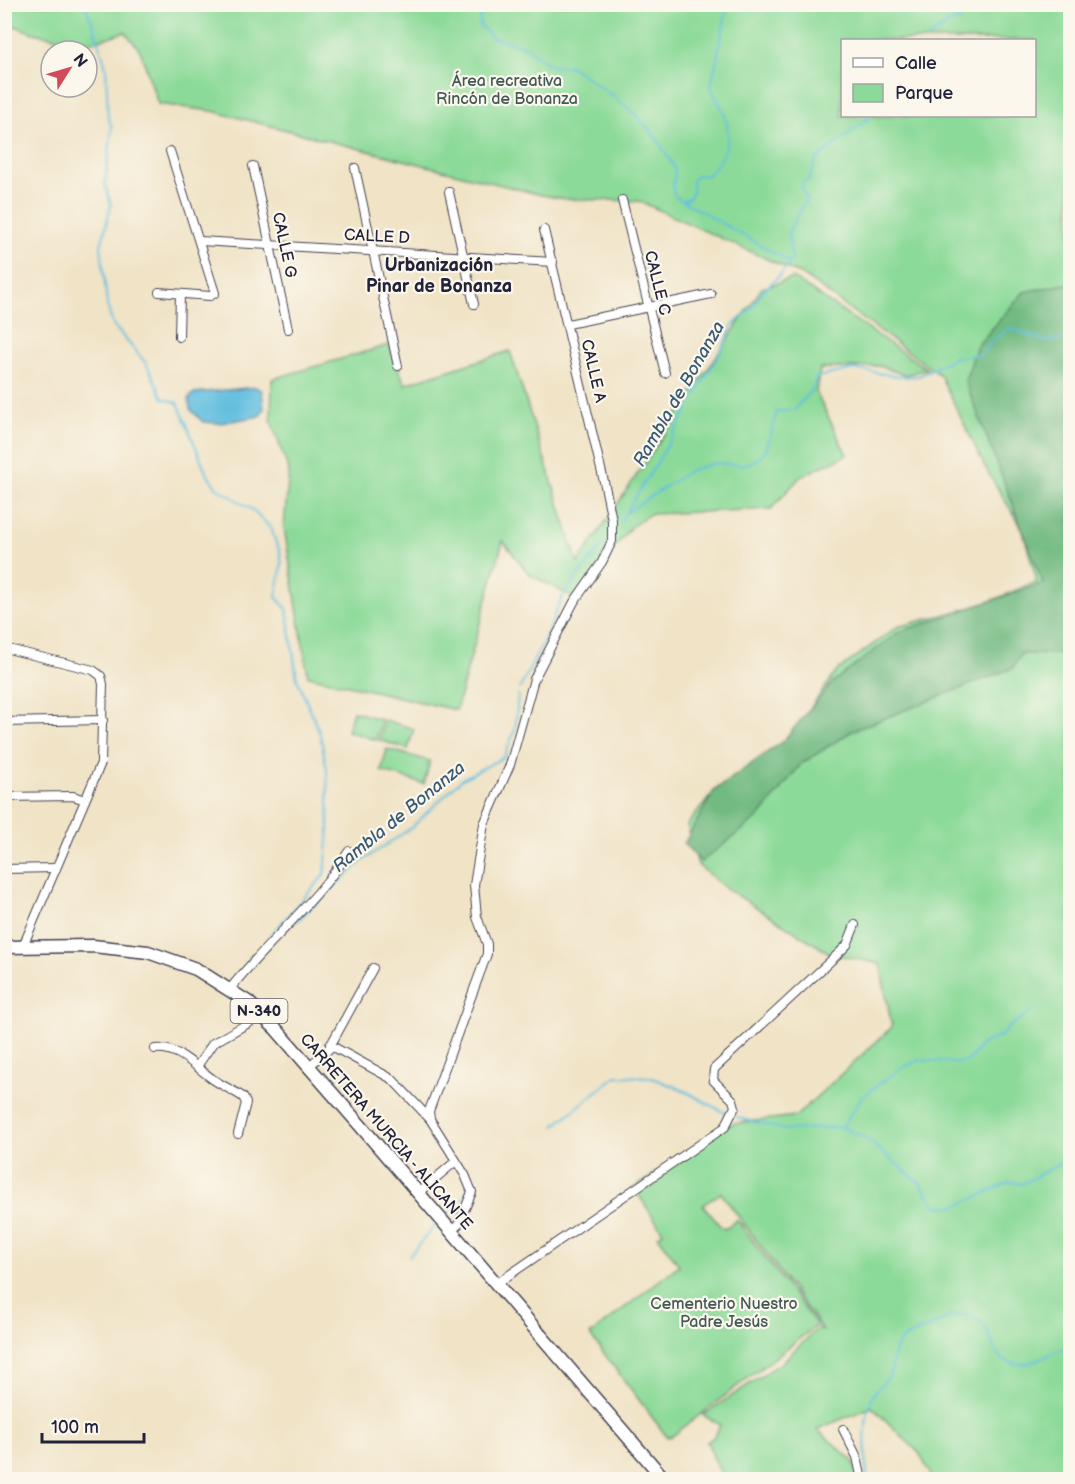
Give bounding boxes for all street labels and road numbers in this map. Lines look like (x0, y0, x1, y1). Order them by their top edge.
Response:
street label: CALLE G (268, 211, 300, 279)
street label: CALLE D (344, 226, 410, 248)
street label: CALLE C (640, 249, 674, 317)
street label: CALLE A (577, 338, 610, 405)
road number: N-340 (230, 999, 288, 1023)
street label: CARRETERA MURCIA - ALICANTE (296, 1030, 476, 1234)

